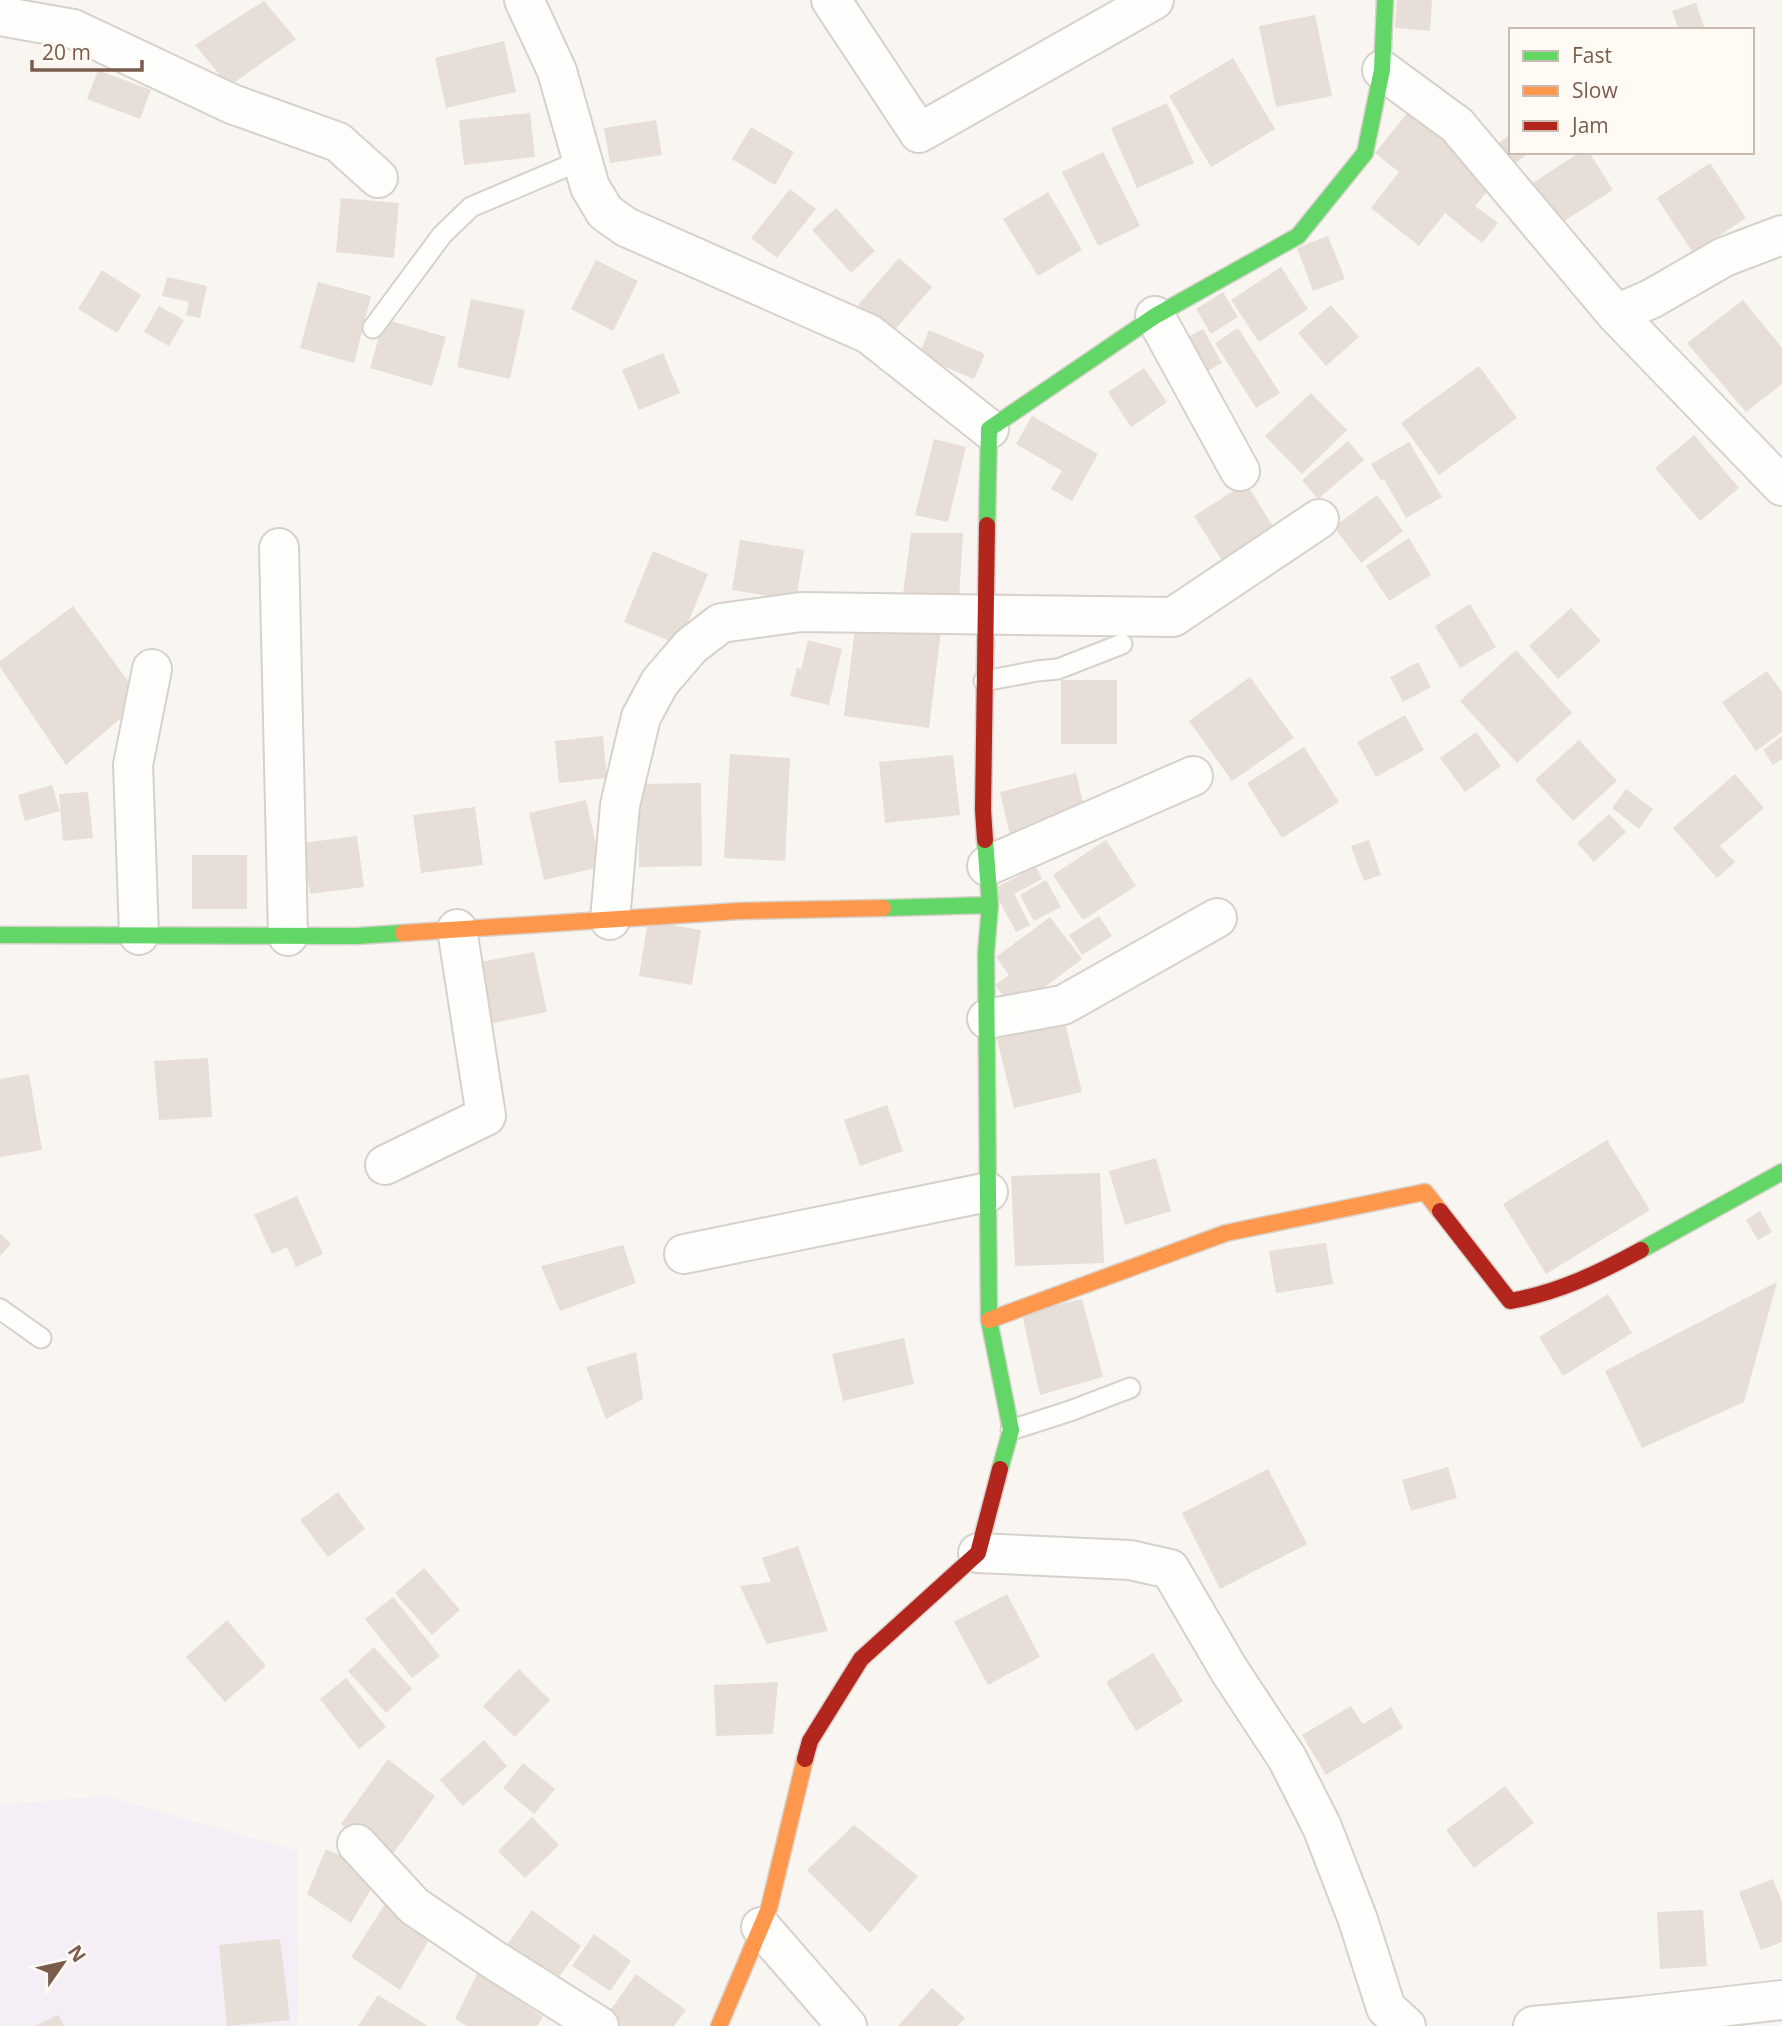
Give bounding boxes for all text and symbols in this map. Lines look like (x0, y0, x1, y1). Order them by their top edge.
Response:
scale bar (32, 28, 142, 72)
legend (1509, 28, 1754, 154)
text: 20 m (42, 38, 91, 66)
text: Fast (1572, 41, 1612, 69)
text: Slow (1572, 76, 1618, 104)
text: Jam (1570, 111, 1609, 139)
north arrow (28, 1928, 98, 1998)
text: N (62, 1940, 92, 1967)

